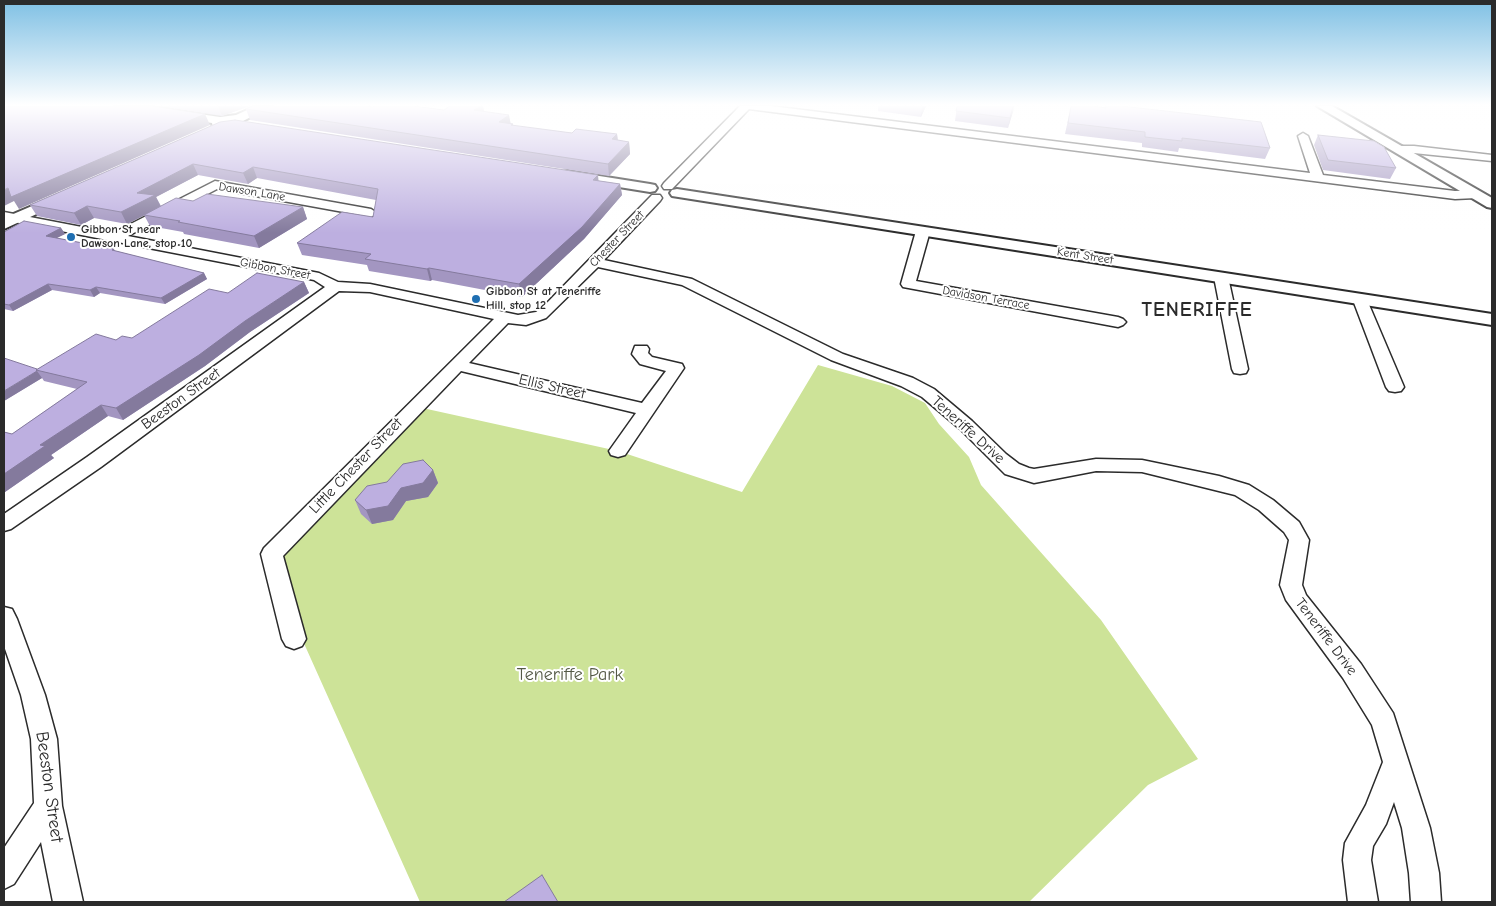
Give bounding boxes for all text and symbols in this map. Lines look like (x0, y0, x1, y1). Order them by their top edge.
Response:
street label: Dawson Lane (218, 180, 286, 204)
street label: Chester Street (587, 208, 647, 270)
place label: Gibbon St near Dawson Lane, stop 10 (81, 223, 192, 251)
marker: Gibbon St near Dawson Lane, stop 10 (65, 231, 77, 243)
street label: Kent Street (1056, 244, 1114, 268)
street label: Gibbon Street (239, 255, 311, 283)
street label: Davidson Terrace (941, 283, 1031, 313)
place label: Gibbon St at Teneriffe Hill, stop 12 (486, 285, 601, 313)
marker: Gibbon St at Teneriffe Hill, stop 12 (470, 293, 482, 305)
district label: TENERIFFE (1140, 298, 1254, 322)
street label: Beeston Street (138, 364, 224, 434)
street label: Ellis Street (517, 371, 587, 403)
street label: Teneriffe Drive (928, 392, 1008, 468)
street label: Little Chester Street (306, 414, 406, 518)
street label: Teneriffe Drive (1291, 595, 1361, 679)
park label: Teneriffe Park (517, 664, 623, 686)
street label: Beeston Street (31, 730, 67, 844)

